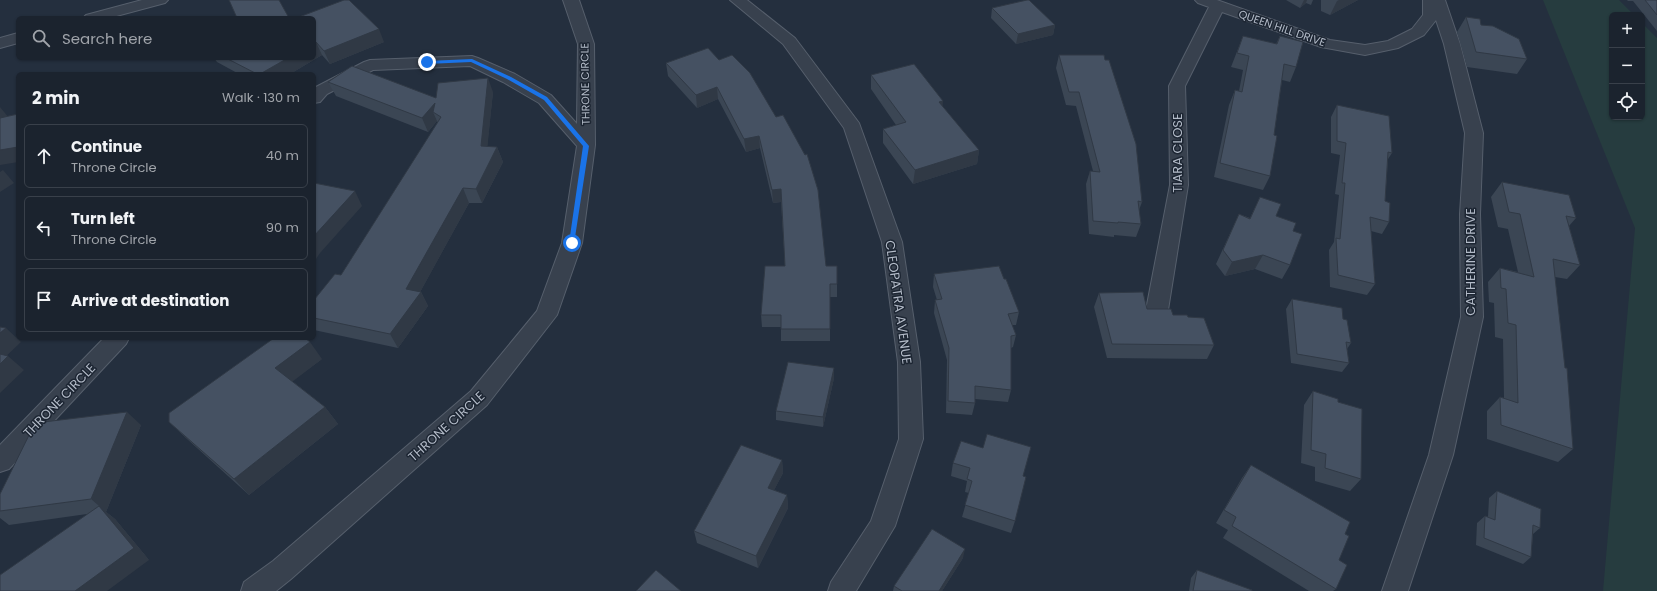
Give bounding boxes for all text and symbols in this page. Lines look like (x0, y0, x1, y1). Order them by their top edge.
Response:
street label: QUEEN HILL DRIVE (1236, 6, 1328, 50)
map controls (1609, 12, 1645, 120)
button: + (1609, 12, 1645, 48)
search box (16, 16, 316, 60)
icon: search (30, 27, 52, 49)
text: Search here (62, 28, 152, 49)
street label: THRONE CIRCLE (576, 43, 594, 125)
button: − (1609, 48, 1645, 84)
route end (418, 53, 436, 71)
button: locate (1609, 84, 1645, 120)
text: 2 min (32, 86, 80, 110)
text: Walk · 130 m (222, 88, 300, 107)
street label: TIARA CLOSE (1168, 113, 1187, 193)
text: Continue (71, 136, 142, 157)
icon: ahead (33, 145, 55, 167)
text: 40 m (266, 146, 299, 165)
text: Throne Circle (71, 158, 157, 177)
text: Turn left (71, 208, 135, 229)
street label: CATHERINE DRIVE (1461, 208, 1480, 316)
icon: left (33, 217, 55, 239)
text: 90 m (266, 218, 299, 237)
text: Throne Circle (71, 230, 157, 249)
route start (563, 234, 581, 252)
street label: CLEOPATRA AVENUE (880, 239, 917, 365)
icon: arrive (33, 289, 55, 311)
text: Arrive at destination (71, 290, 229, 311)
street label: THRONE CIRCLE (19, 359, 100, 442)
street label: THRONE CIRCLE (404, 387, 489, 466)

